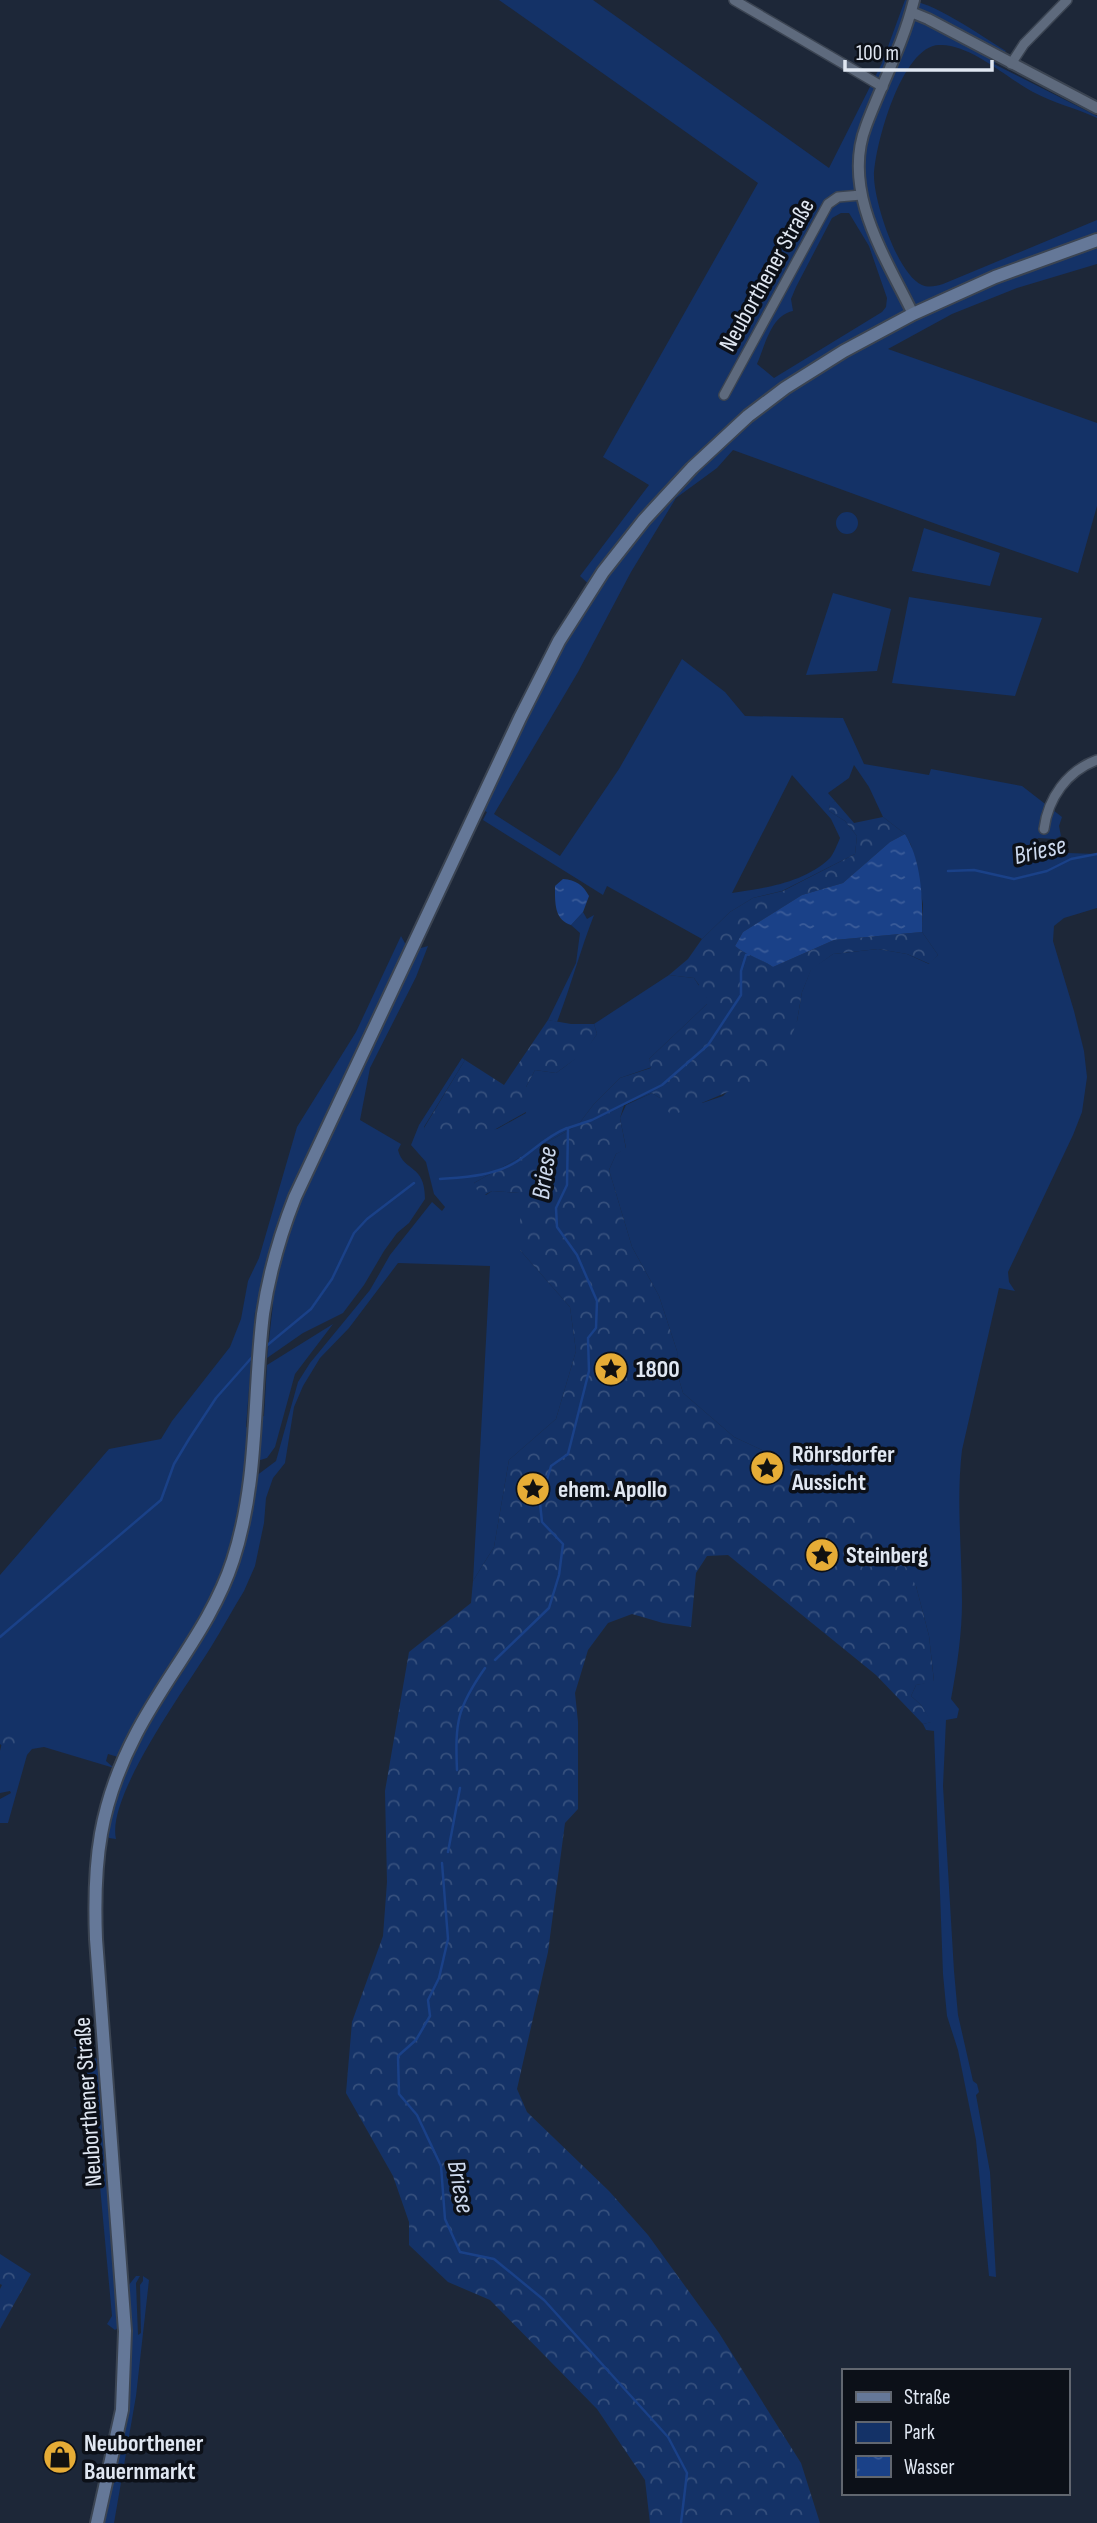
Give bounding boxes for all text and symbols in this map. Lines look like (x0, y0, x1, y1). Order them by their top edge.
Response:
scale bar (845, 28, 992, 72)
text: 100 m (856, 41, 899, 66)
street label: Neuborthener Straße (713, 194, 821, 356)
water label: Briese (1011, 830, 1069, 872)
water label: Briese (526, 1145, 564, 1201)
place icon: 1800 (592, 1350, 630, 1388)
place label: 1800 (636, 1355, 680, 1384)
place label: Röhrsdorfer Aussicht (791, 1440, 895, 1497)
place icon: Röhrsdorfer Aussicht (748, 1449, 786, 1487)
place icon: ehem. Apollo (514, 1470, 552, 1508)
place label: ehem. Apollo (558, 1475, 667, 1504)
place icon: Steinberg (803, 1536, 841, 1574)
place label: Steinberg (846, 1541, 928, 1570)
street label: Neuborthener Straße (68, 2016, 108, 2188)
water label: Briese (440, 2158, 480, 2216)
legend (842, 2369, 1069, 2495)
text: Straße (904, 2385, 950, 2410)
text: Park (904, 2420, 935, 2445)
place label: Neuborthener Bauernmarkt (84, 2429, 204, 2486)
shop icon: Neuborthener Bauernmarkt (41, 2438, 79, 2476)
text: Wasser (904, 2455, 955, 2480)

